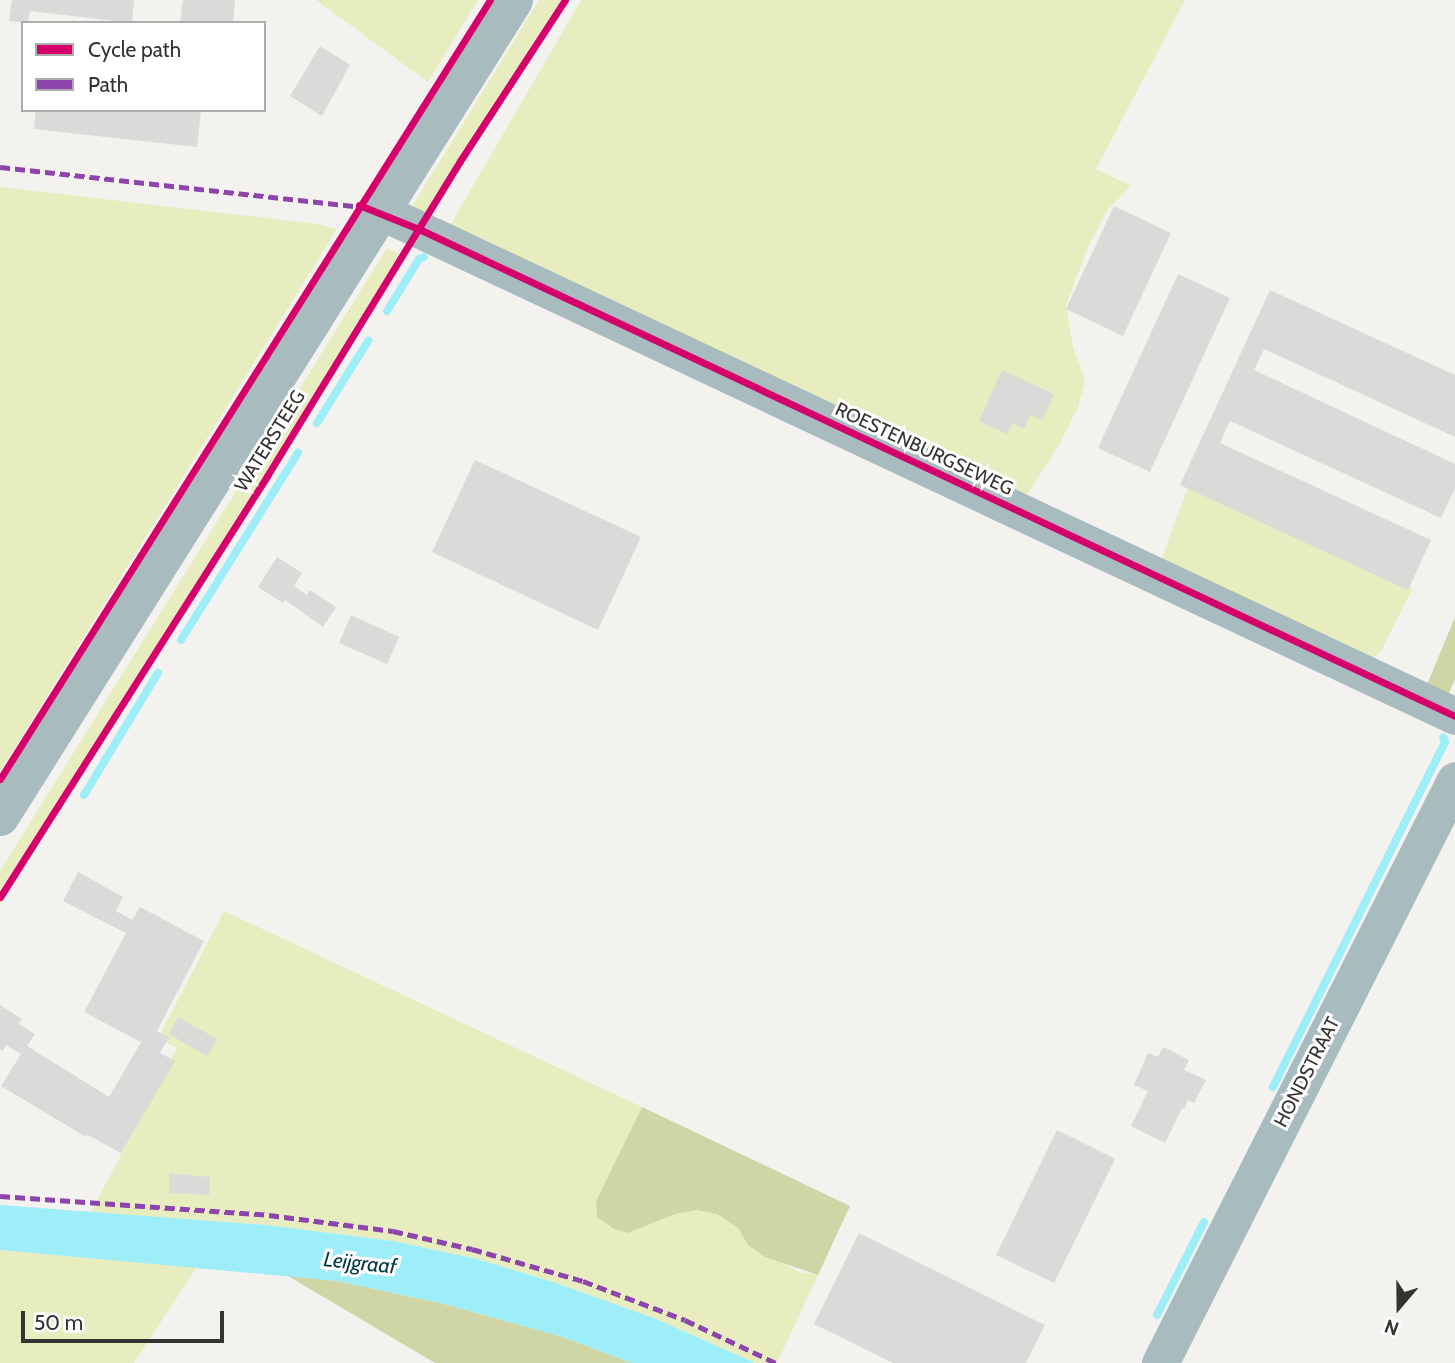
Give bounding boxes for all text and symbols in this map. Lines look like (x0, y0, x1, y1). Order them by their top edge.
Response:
legend (21, 21, 266, 112)
text: Cycle path (88, 37, 181, 62)
text: Path (88, 72, 128, 97)
street label: WATERSTEEG (230, 386, 310, 496)
street label: ROESTENBURGSEWEG (831, 398, 1017, 500)
street label: HONDSTRAAT (1270, 1013, 1344, 1131)
water label: Leijgraaf (322, 1247, 398, 1279)
north arrow (1364, 1272, 1434, 1342)
scale bar (24, 1296, 228, 1340)
text: 50 m (34, 1310, 83, 1335)
text: N (1381, 1314, 1402, 1340)

